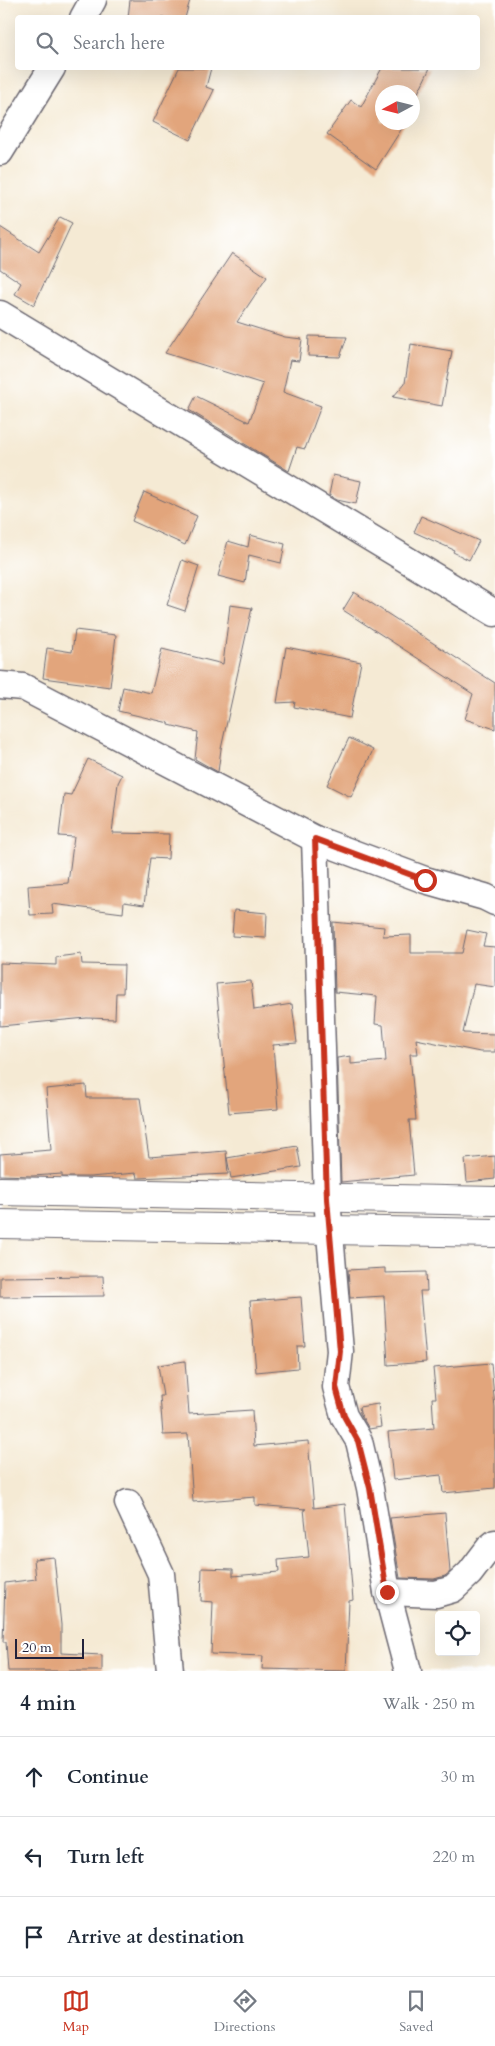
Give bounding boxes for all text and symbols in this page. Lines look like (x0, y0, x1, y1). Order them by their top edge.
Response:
search box (15, 15, 480, 70)
icon: search (33, 29, 61, 57)
text: Search here (73, 30, 165, 56)
north arrow (375, 85, 420, 130)
route start (414, 869, 437, 892)
route end (376, 1581, 399, 1604)
map controls (435, 1611, 480, 1656)
button: locate (435, 1611, 480, 1656)
scale bar (15, 1636, 84, 1659)
text: 20 m (22, 1638, 52, 1657)
text: 4 min (20, 1689, 76, 1718)
text: Walk · 250 m (383, 1693, 475, 1715)
icon: ahead (20, 1763, 48, 1791)
text: Continue (67, 1764, 149, 1790)
text: 30 m (441, 1766, 475, 1788)
icon: left (20, 1843, 48, 1871)
text: Turn left (67, 1844, 144, 1870)
text: 220 m (433, 1846, 475, 1868)
icon: arrive (20, 1923, 48, 1951)
text: Arrive at destination (67, 1924, 244, 1950)
tab: Map (62, 1987, 90, 2036)
tab: Directions (214, 1987, 275, 2036)
tab: Saved (399, 1987, 433, 2036)

